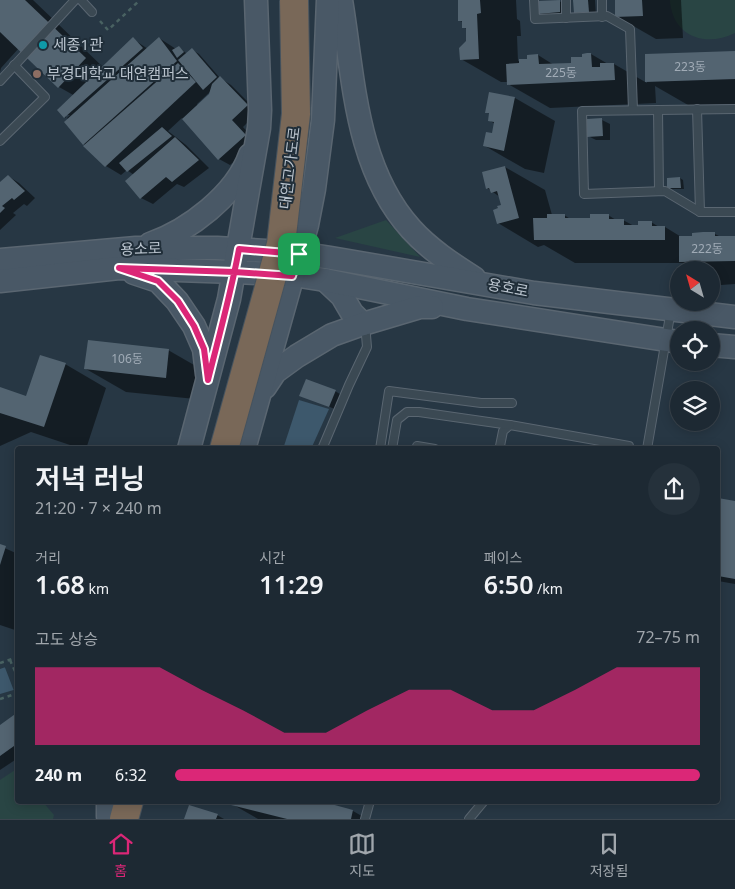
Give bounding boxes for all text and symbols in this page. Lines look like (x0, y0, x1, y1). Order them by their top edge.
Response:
place label: 세종1관 (53, 34, 103, 54)
marker: 세종1관 (37, 39, 49, 51)
house number: 223동 (674, 58, 706, 75)
place label: 부경대학교 대연캠퍼스 (47, 63, 189, 83)
house number: 225동 (545, 64, 577, 81)
marker: 부경대학교 대연캠퍼스 (31, 68, 43, 80)
street label: 대연고가도로 (274, 126, 304, 210)
pin (278, 233, 320, 275)
street label: 용소로 (120, 237, 162, 259)
icon: arrive (285, 240, 313, 268)
house number: 222동 (691, 240, 723, 257)
north arrow (670, 261, 720, 311)
map controls (670, 261, 720, 431)
street label: 용호로 (486, 273, 530, 301)
button: locate (670, 321, 720, 371)
house number: 106동 (111, 350, 143, 367)
button: layers (670, 381, 720, 431)
text: 저녁 러닝 (35, 459, 145, 497)
button: share (648, 463, 700, 515)
text: 21:20 · 7 × 240 m (35, 497, 162, 519)
text: 거리 (35, 548, 61, 567)
text: 시간 (259, 548, 285, 567)
text: 페이스 (484, 548, 522, 567)
text: 1.68 (35, 567, 85, 601)
text: 11:29 (259, 567, 323, 601)
text: 6:50 (484, 567, 533, 601)
text: km (85, 579, 109, 598)
text: /km (533, 579, 563, 598)
text: 72–75 m (636, 626, 700, 648)
text: 고도 상승 (35, 628, 98, 650)
text: 240 m (35, 764, 82, 786)
text: 6:32 (115, 764, 147, 786)
tab: 홈 (107, 830, 135, 880)
tab: 지도 (348, 830, 376, 880)
tab: 저장됨 (590, 830, 628, 880)

